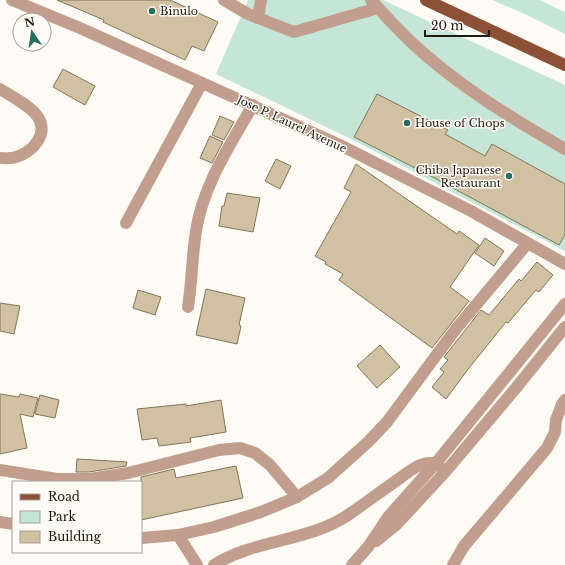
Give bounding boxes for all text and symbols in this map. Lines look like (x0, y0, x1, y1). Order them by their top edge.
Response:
place label: Binulo (160, 4, 198, 18)
marker: Binulo (147, 6, 157, 16)
north arrow (12, 12, 52, 52)
scale bar (425, 12, 489, 38)
text: N (23, 14, 37, 30)
text: 20 m (431, 18, 463, 33)
street label: Jose P. Laurel Avenue (233, 92, 349, 156)
place label: House of Chops (415, 116, 505, 130)
marker: House of Chops (402, 118, 412, 128)
place label: Chiba Japanese Restaurant (416, 163, 502, 190)
marker: Chiba Japanese Restaurant (504, 171, 514, 181)
legend (12, 481, 142, 553)
text: Road (48, 489, 80, 504)
text: Park (48, 509, 76, 524)
text: Building (48, 529, 102, 544)

